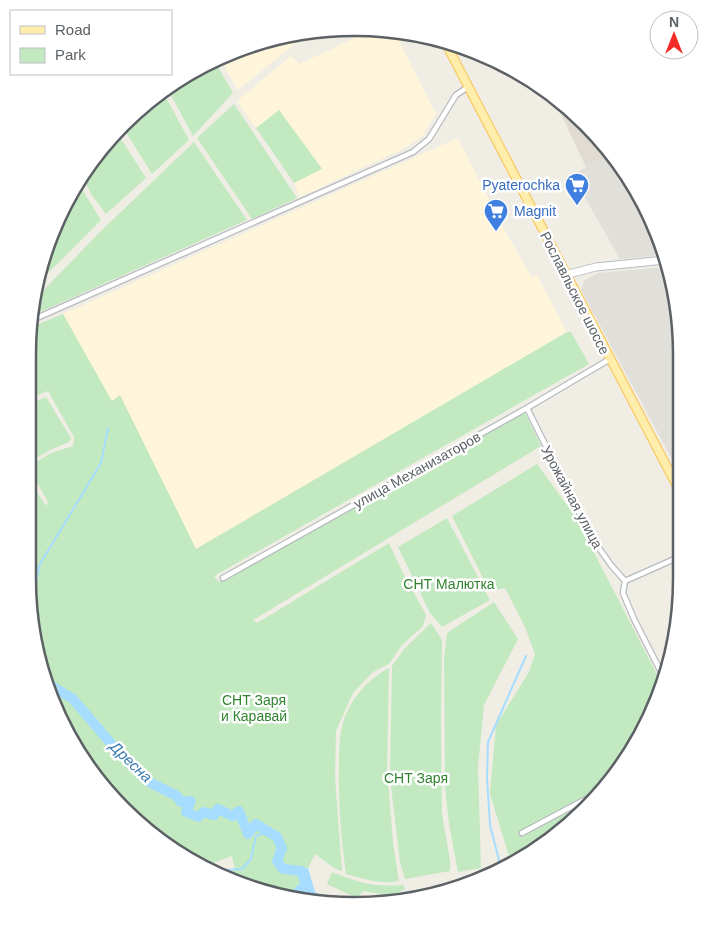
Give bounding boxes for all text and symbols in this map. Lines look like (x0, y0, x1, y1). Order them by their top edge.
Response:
legend (10, 10, 172, 75)
north arrow (649, 10, 699, 60)
text: N (669, 14, 679, 30)
text: Road (55, 21, 91, 38)
text: Park (55, 46, 86, 63)
supermarket icon: Pyaterochka (564, 172, 590, 206)
place label: Pyaterochka (482, 177, 560, 193)
supermarket icon: Magnit (483, 198, 509, 232)
place label: Magnit (514, 203, 556, 219)
street label: Рославльское шоссе (537, 229, 613, 357)
street label: улица Механизаторов (351, 428, 483, 512)
street label: Урожайная улица (538, 443, 606, 551)
park label: СНТ Малютка (403, 576, 495, 592)
park label: СНТ Заря и Каравай (221, 692, 287, 724)
water label: Дресна (106, 736, 156, 786)
park label: СНТ Заря (384, 770, 448, 786)

